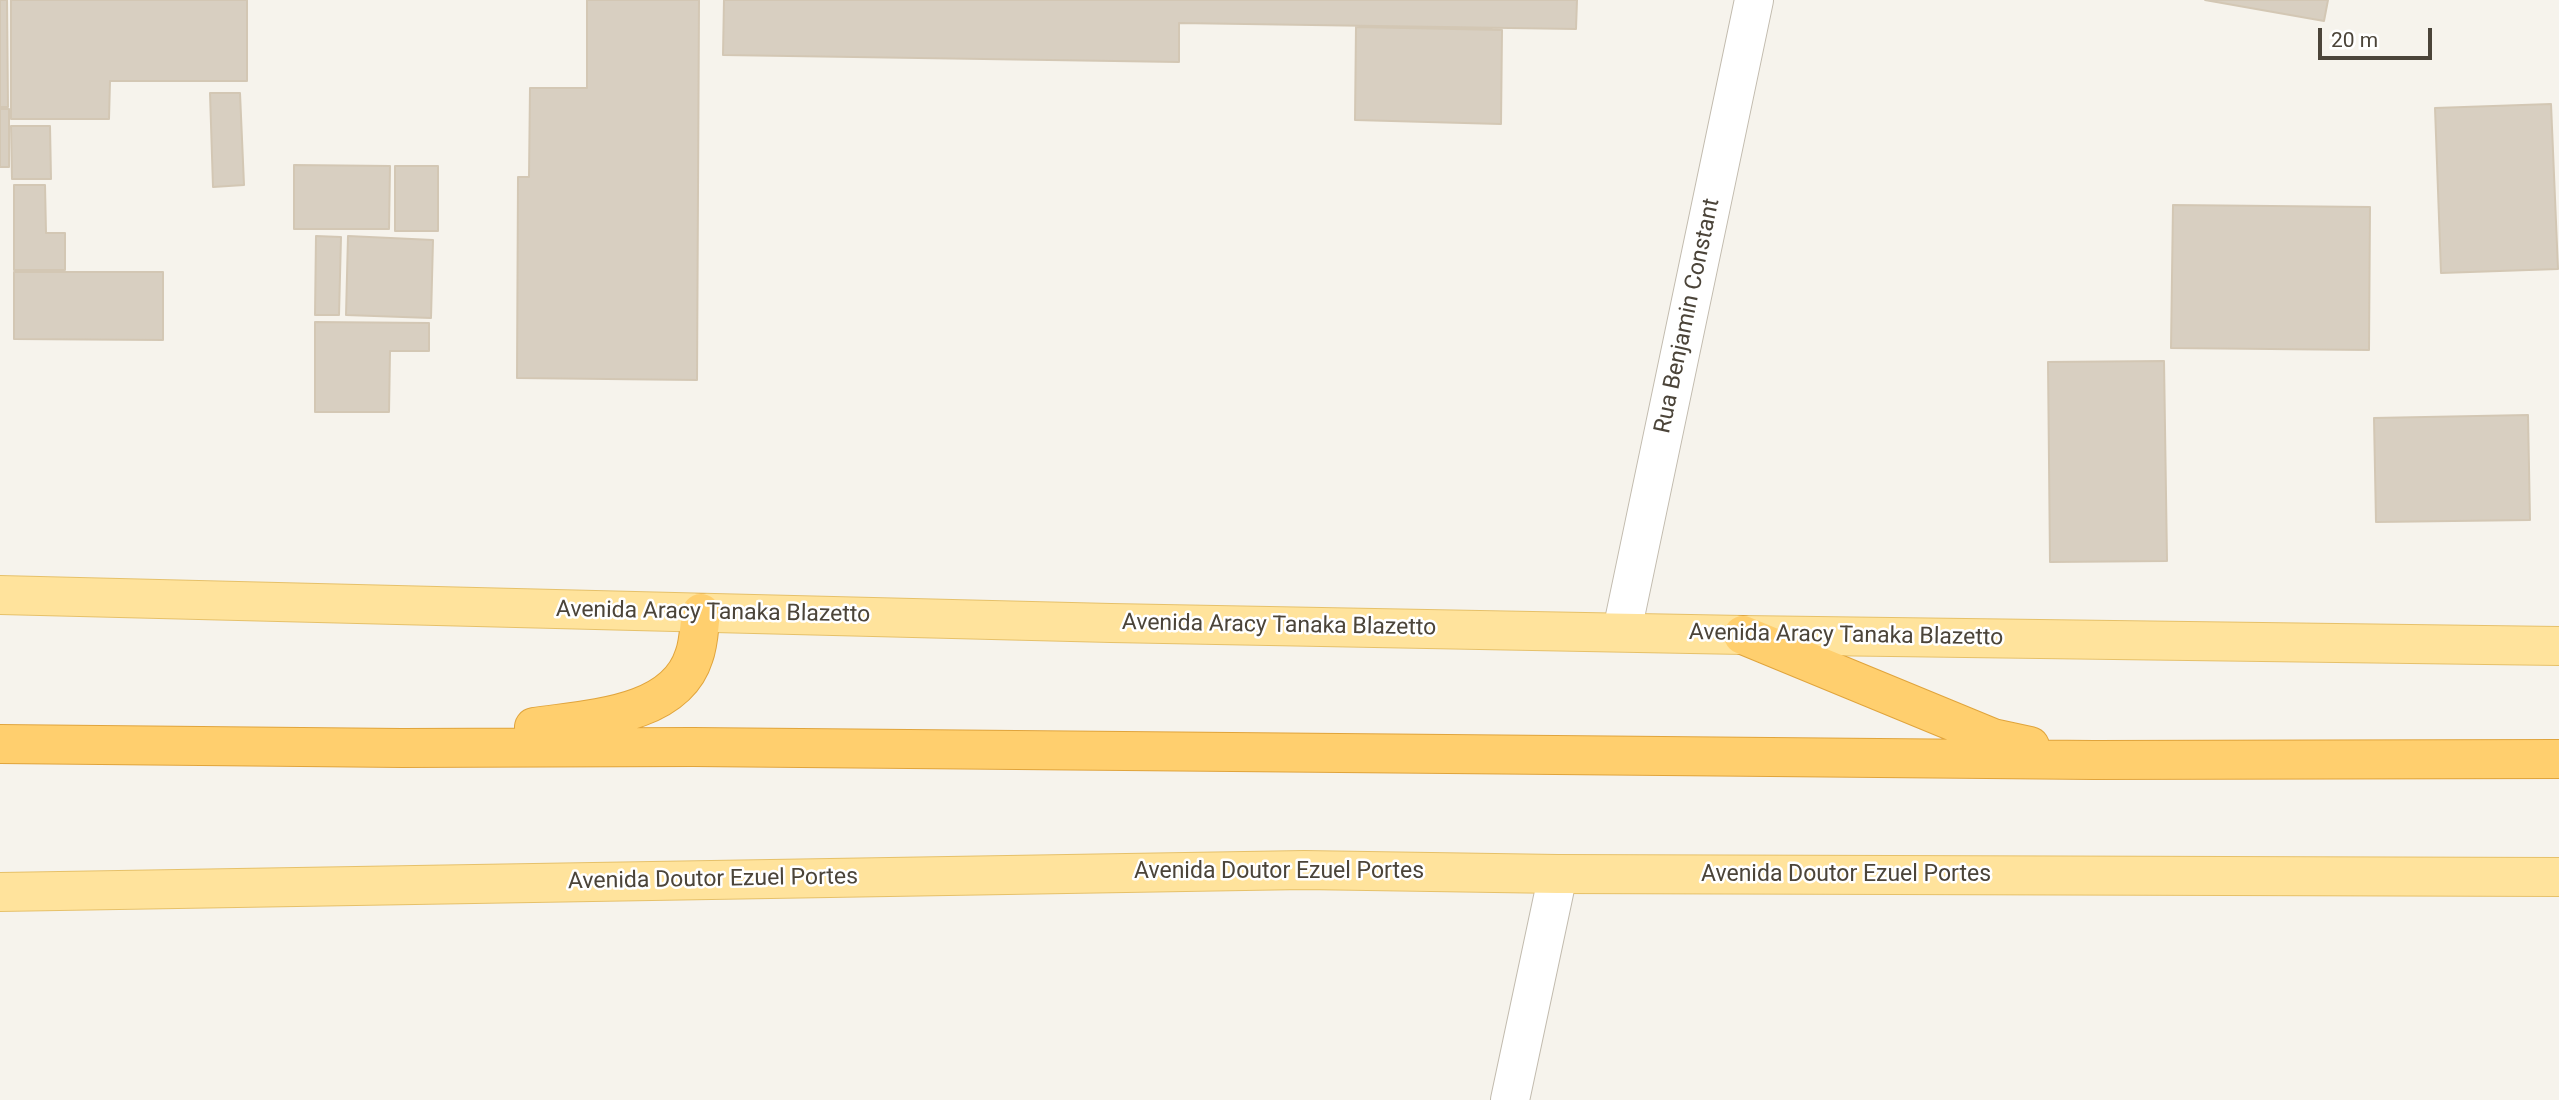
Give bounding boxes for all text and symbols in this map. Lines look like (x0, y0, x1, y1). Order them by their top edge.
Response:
scale bar (2321, 14, 2435, 58)
text: 20 m (2331, 28, 2378, 52)
street label: Rua Benjamin Constant (1650, 196, 1726, 436)
street label: Avenida Aracy Tanaka Blazetto (556, 596, 870, 630)
street label: Avenida Aracy Tanaka Blazetto (1122, 609, 1436, 643)
street label: Avenida Aracy Tanaka Blazetto (1689, 619, 2003, 653)
street label: Avenida Doutor Ezuel Portes (1134, 858, 1424, 886)
street label: Avenida Doutor Ezuel Portes (1701, 861, 1991, 889)
street label: Avenida Doutor Ezuel Portes (568, 864, 858, 896)

